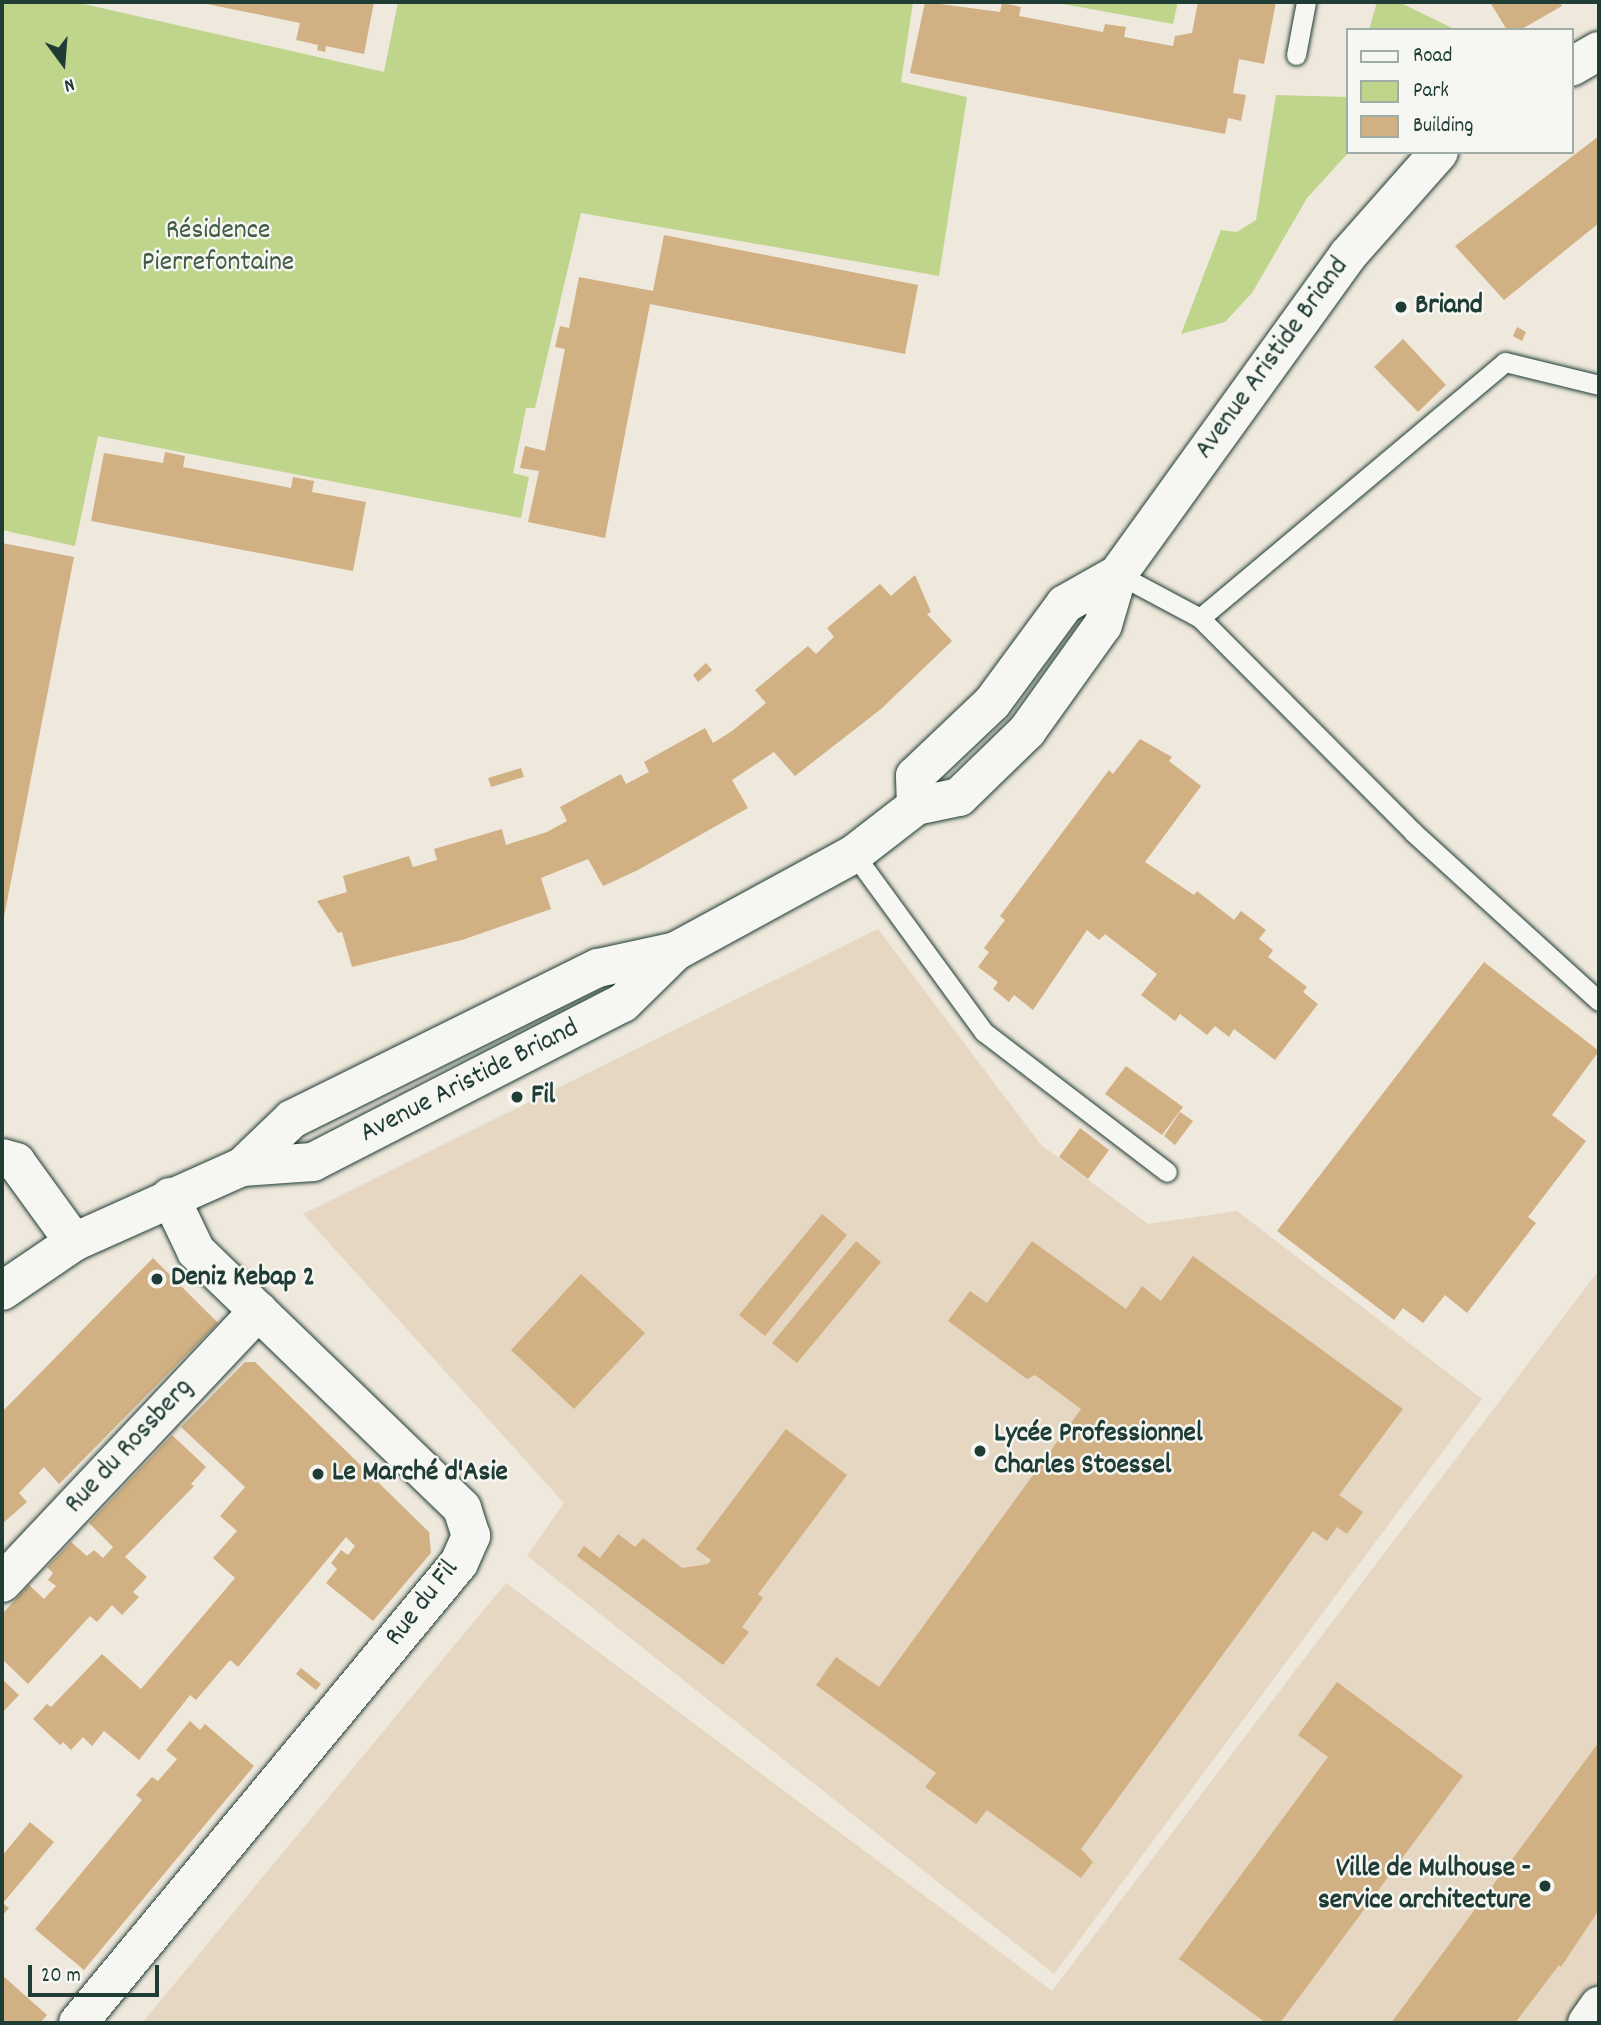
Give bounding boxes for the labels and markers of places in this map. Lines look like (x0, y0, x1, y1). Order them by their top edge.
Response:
place label: Briand (1415, 290, 1483, 324)
marker: Briand (1393, 299, 1409, 315)
place label: Fil (531, 1080, 555, 1114)
marker: Fil (509, 1089, 525, 1105)
place label: Deniz Kebap 2 (171, 1262, 315, 1296)
marker: Deniz Kebap 2 (149, 1271, 165, 1287)
place label: Lycée Professionnel Charles Stoessel (994, 1418, 1203, 1484)
marker: Lycée Professionnel Charles Stoessel (972, 1443, 988, 1459)
place label: Le Marché d'Asie (332, 1457, 508, 1491)
marker: Le Marché d'Asie (310, 1466, 326, 1482)
place label: Ville de Mulhouse - service architecture (1318, 1853, 1531, 1919)
marker: Ville de Mulhouse - service architecture (1537, 1878, 1553, 1894)

